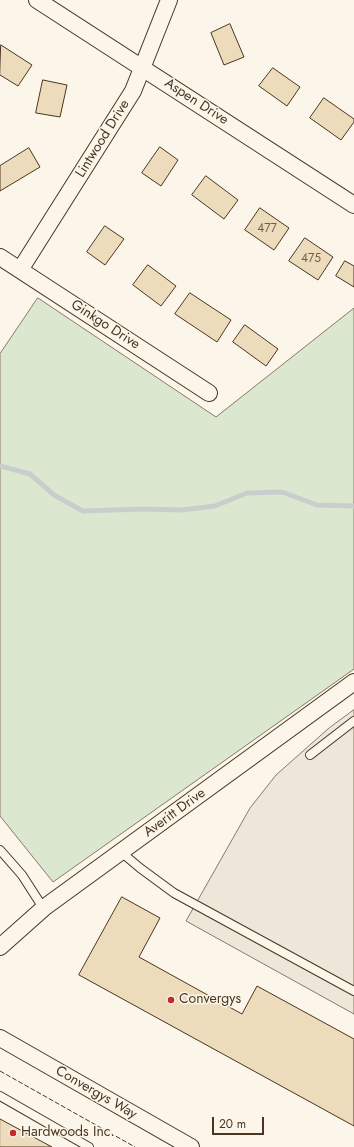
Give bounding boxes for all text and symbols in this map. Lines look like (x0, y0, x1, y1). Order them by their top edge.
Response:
street label: Aspen Drive (161, 75, 231, 129)
street label: Lintwood Drive (72, 97, 134, 181)
house number: 477 (257, 222, 277, 236)
house number: 475 (301, 252, 321, 266)
street label: Ginkgo Drive (67, 297, 143, 353)
street label: Averitt Drive (141, 785, 209, 841)
place label: Convergys (179, 992, 241, 1008)
marker: Convergys (166, 995, 176, 1005)
street label: Convergys Way (52, 1063, 140, 1123)
scale bar (214, 1109, 266, 1135)
text: 20 m (219, 1115, 246, 1133)
place label: Hardwoods Inc. (21, 1125, 115, 1141)
marker: Hardwoods Inc. (8, 1128, 18, 1138)

